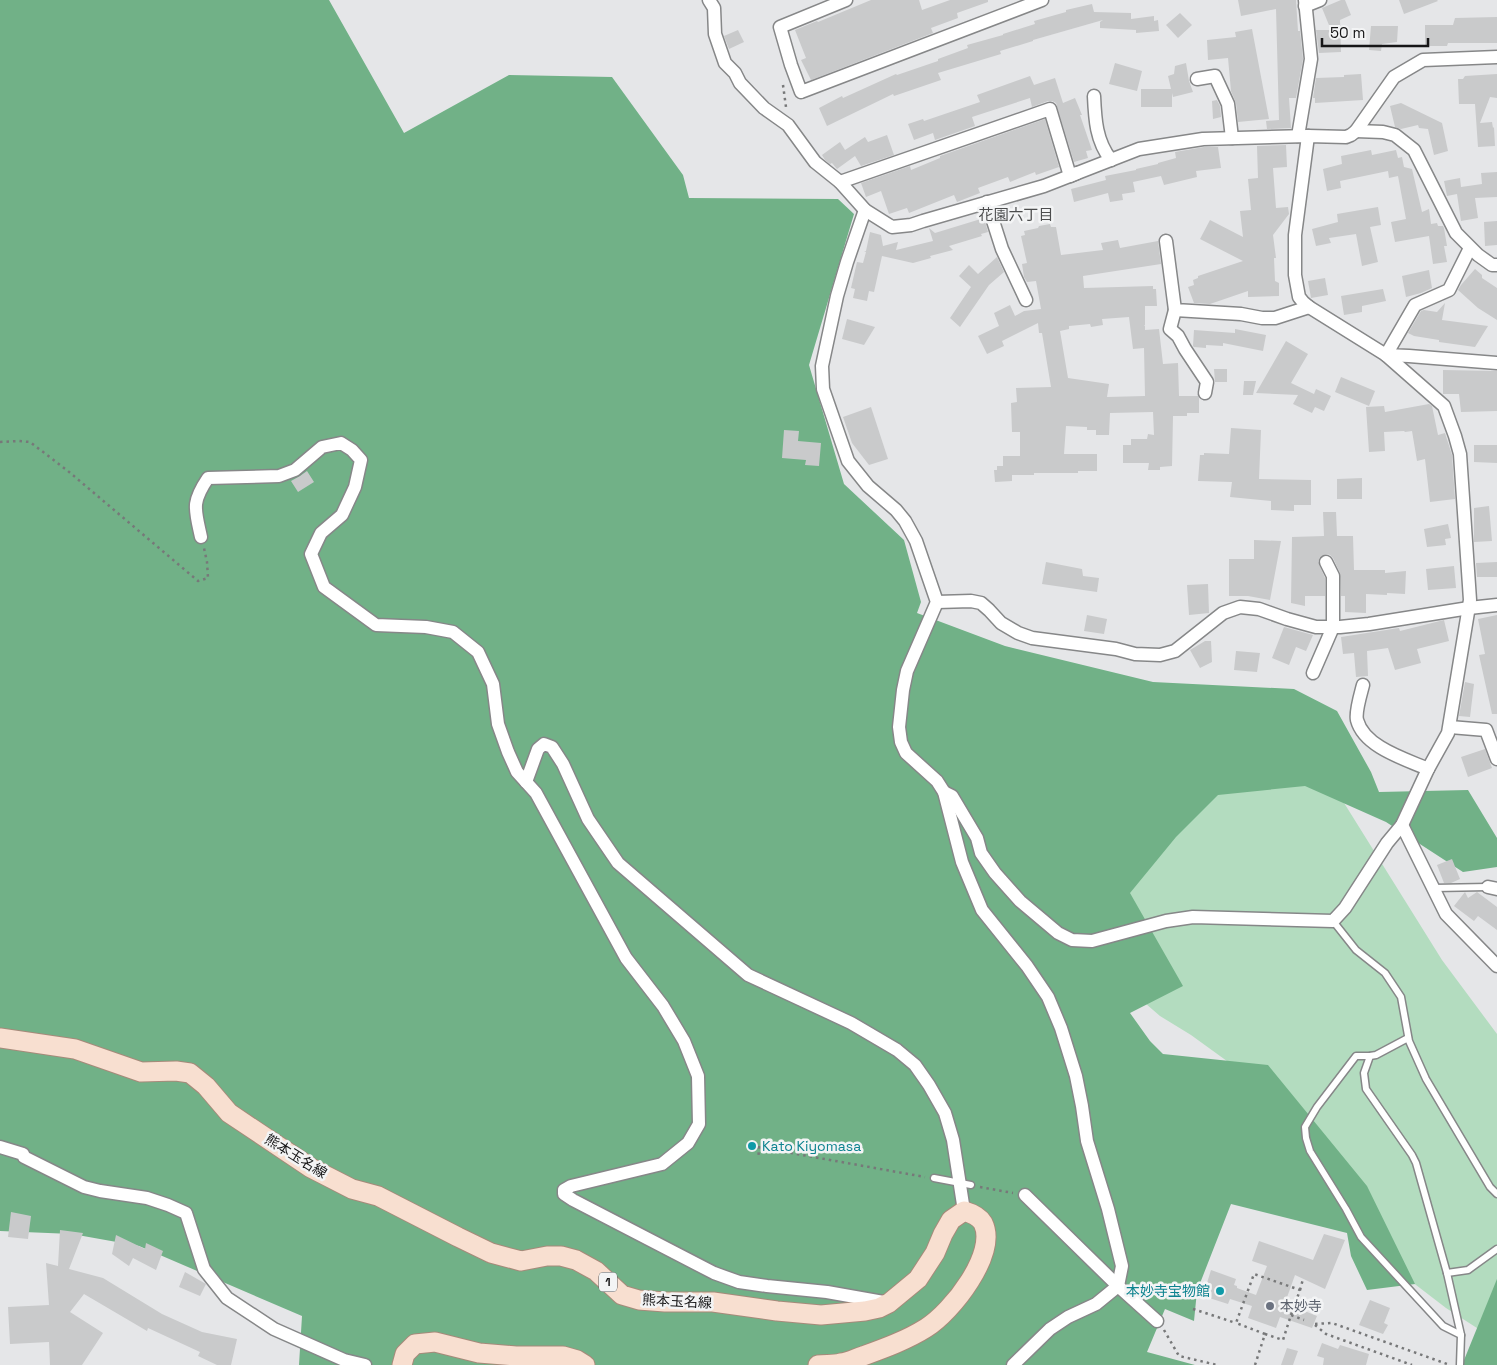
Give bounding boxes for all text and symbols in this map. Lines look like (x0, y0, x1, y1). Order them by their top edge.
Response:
scale bar (1322, 15, 1428, 47)
text: 50 m (1330, 23, 1365, 42)
district label: 花園六丁目 (978, 205, 1054, 224)
street label: 熊本玉名線 (262, 1130, 330, 1182)
place label: Kato Kiyomasa (762, 1137, 861, 1155)
marker: Kato Kiyomasa (746, 1140, 758, 1152)
road number: 1 (599, 1272, 617, 1291)
place label: 本妙寺宝物館 (1126, 1282, 1210, 1300)
marker: 本妙寺宝物館 (1214, 1285, 1226, 1297)
street label: 熊本玉名線 (642, 1290, 712, 1312)
place label: 本妙寺 (1280, 1297, 1322, 1315)
marker: 本妙寺 (1264, 1300, 1276, 1312)

